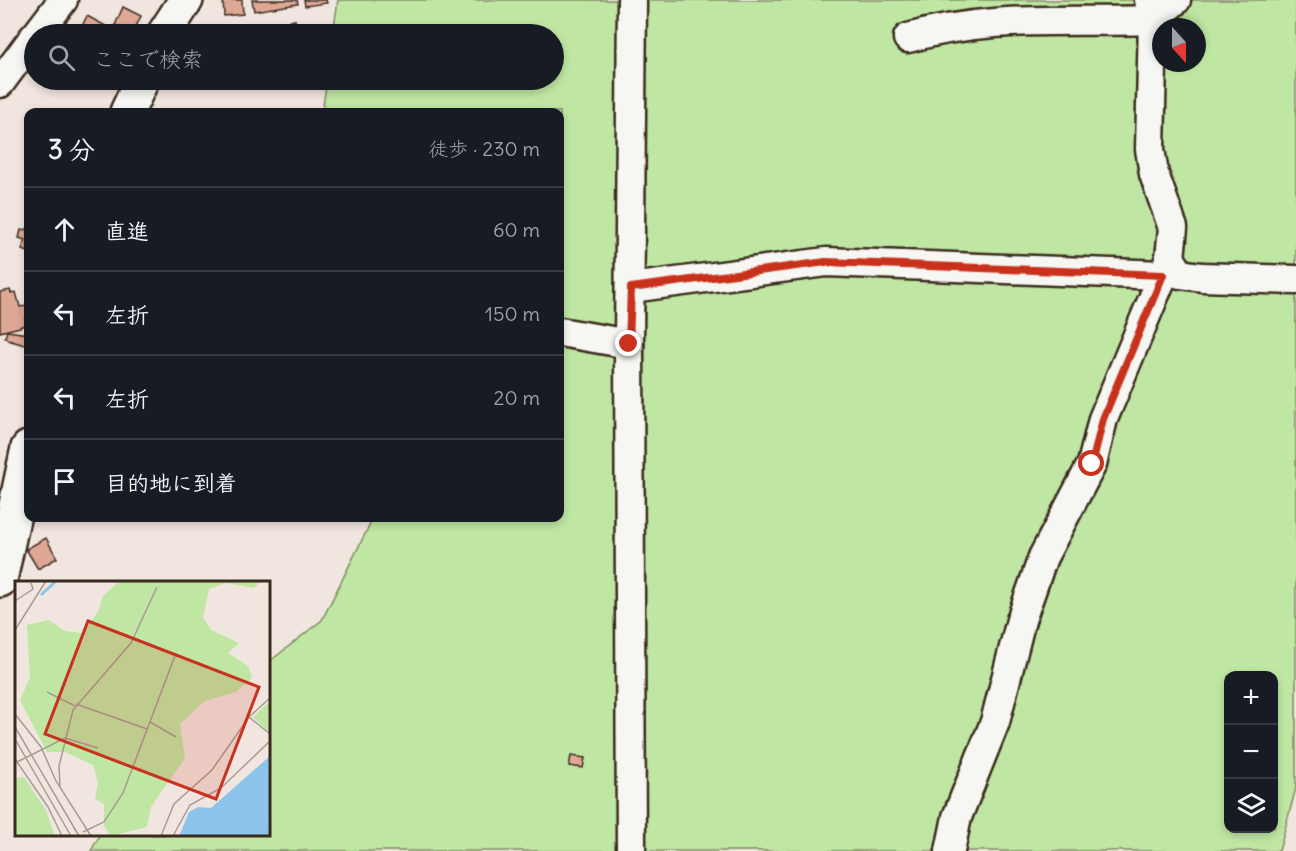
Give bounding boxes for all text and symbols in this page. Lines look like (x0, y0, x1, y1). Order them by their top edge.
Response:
north arrow (1152, 18, 1206, 72)
search box (24, 24, 564, 90)
icon: search (45, 41, 78, 74)
text: ここで検索 (93, 45, 203, 73)
text: 3 分 (48, 133, 95, 166)
text: 徒歩 · 230 m (428, 136, 540, 161)
icon: ahead (48, 213, 81, 246)
text: 直進 (105, 217, 149, 245)
text: 60 m (493, 217, 540, 242)
icon: left (48, 297, 81, 330)
text: 左折 (105, 301, 149, 329)
text: 150 m (485, 301, 540, 326)
route end (615, 330, 641, 356)
icon: left (48, 381, 81, 414)
text: 左折 (105, 385, 149, 413)
text: 20 m (494, 385, 540, 410)
route start (1078, 450, 1104, 476)
icon: arrive (48, 465, 81, 498)
text: 目的地に到着 (105, 469, 237, 497)
inset map (15, 581, 270, 836)
map controls (1224, 671, 1278, 833)
button: + (1224, 671, 1278, 725)
button: − (1224, 725, 1278, 779)
button: layers (1224, 779, 1278, 833)

